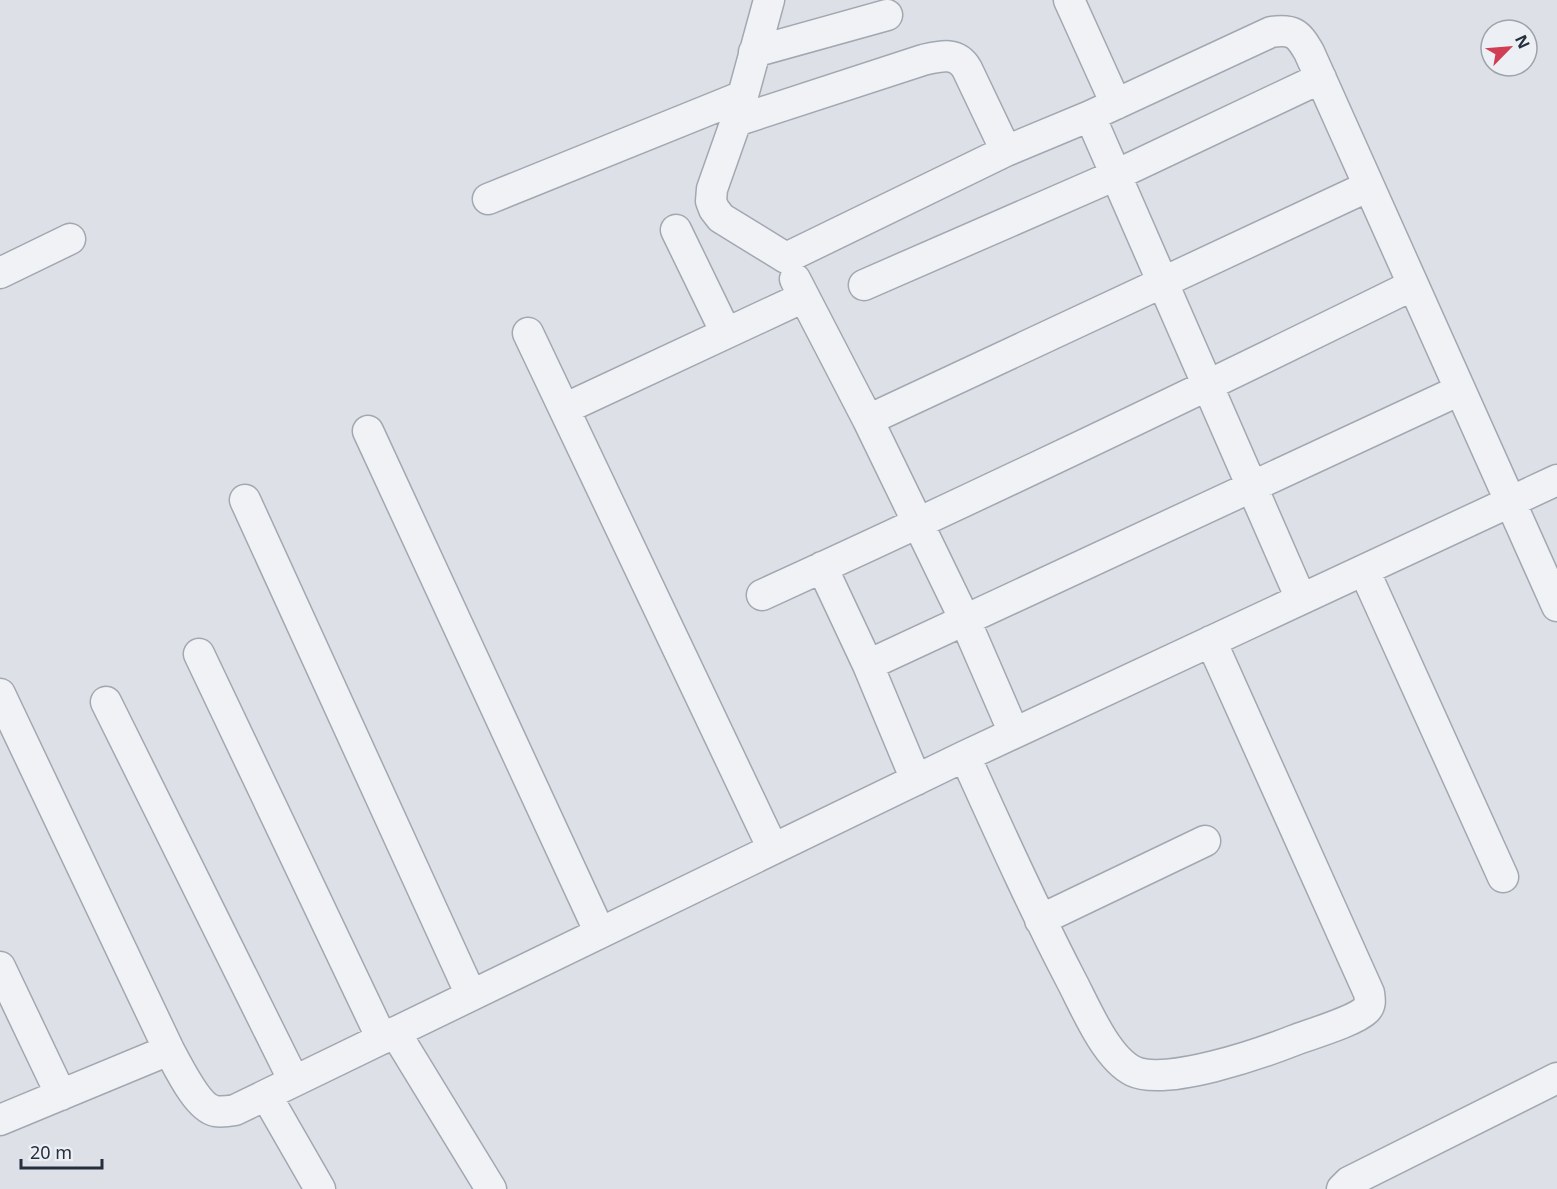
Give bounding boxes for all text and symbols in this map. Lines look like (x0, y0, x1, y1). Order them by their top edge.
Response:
north arrow (1479, 18, 1539, 78)
text: N (1510, 31, 1535, 52)
scale bar (21, 1132, 102, 1170)
text: 20 m (30, 1140, 72, 1164)

